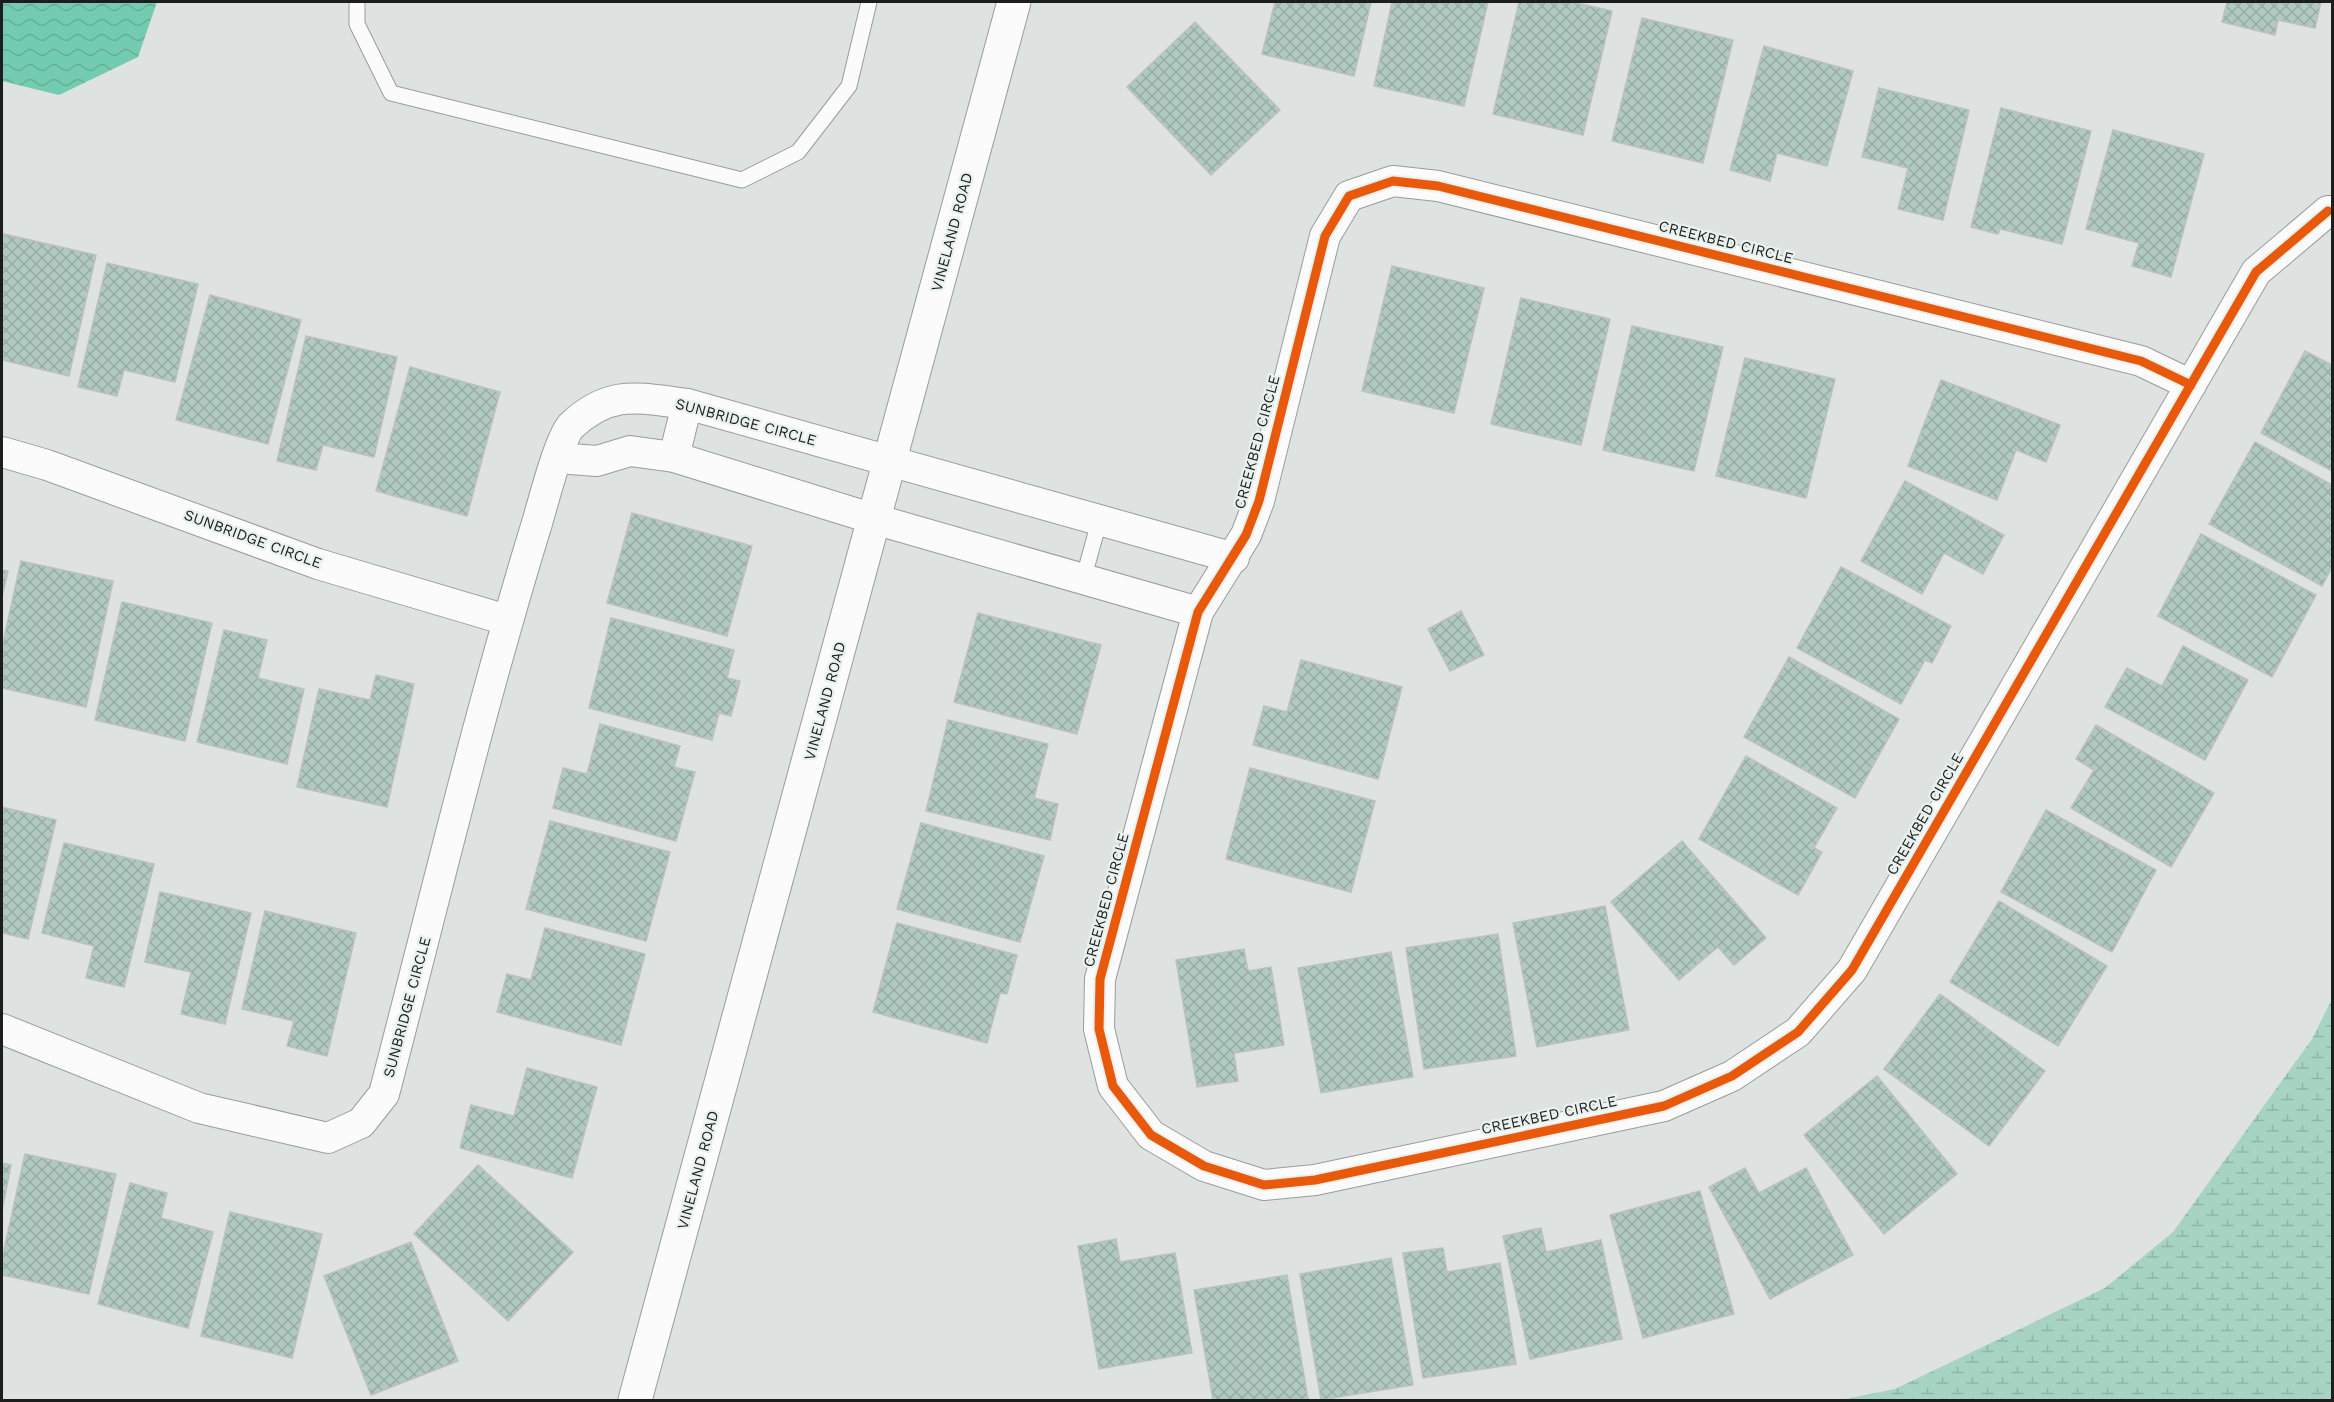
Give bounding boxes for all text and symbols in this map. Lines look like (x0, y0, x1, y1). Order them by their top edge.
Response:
street label: VINELAND ROAD (928, 171, 976, 293)
street label: CREEKBED CIRCLE (1657, 217, 1795, 267)
street label: CREEKBED CIRCLE (1230, 373, 1284, 511)
street label: SUNBRIDGE CIRCLE (674, 395, 818, 449)
street label: SUNBRIDGE CIRCLE (182, 506, 324, 572)
street label: VINELAND ROAD (801, 640, 849, 762)
street label: CREEKBED CIRCLE (1883, 750, 1967, 878)
street label: CREEKBED CIRCLE (1079, 831, 1133, 969)
street label: SUNBRIDGE CIRCLE (380, 935, 434, 1079)
street label: CREEKBED CIRCLE (1480, 1092, 1618, 1138)
street label: VINELAND ROAD (674, 1109, 722, 1231)

